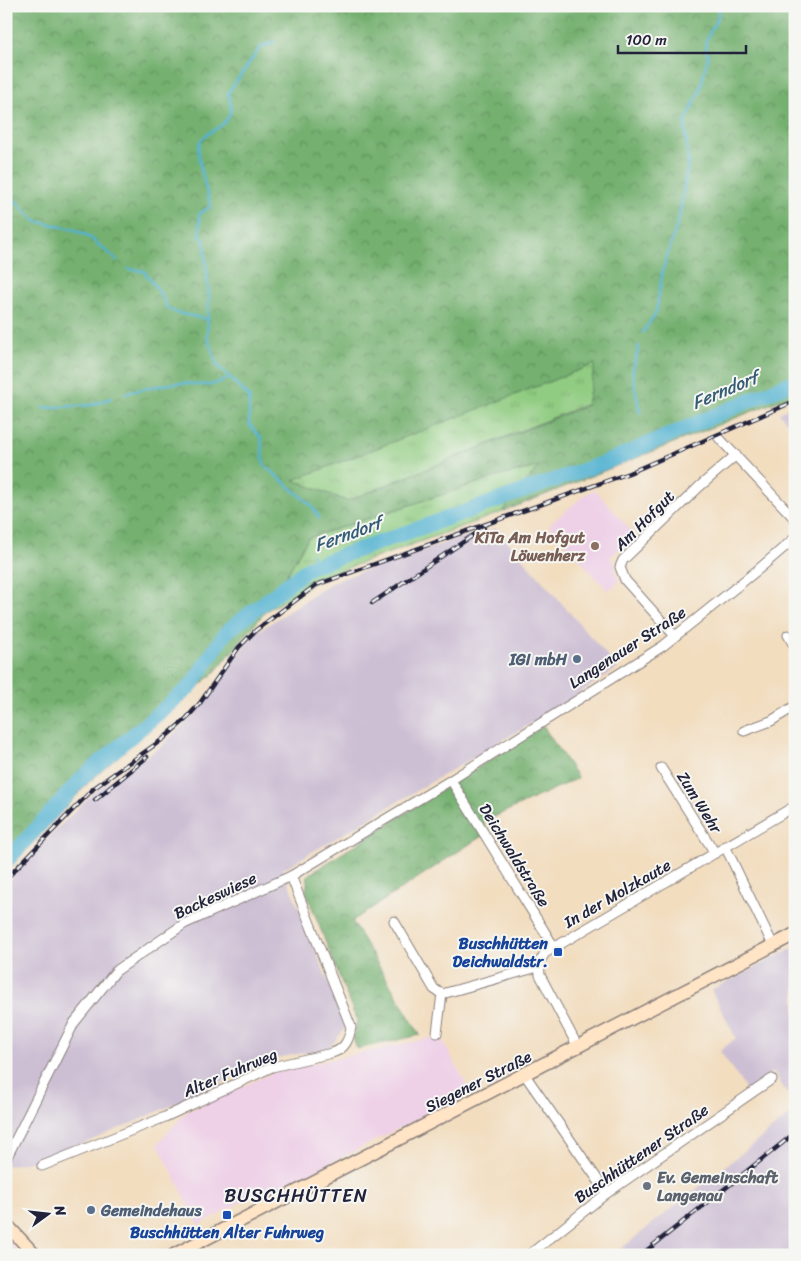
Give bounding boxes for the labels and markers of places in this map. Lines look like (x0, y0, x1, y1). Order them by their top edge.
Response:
place label: KiTa Am Hofgut Löwenherz (474, 523, 586, 570)
marker: KiTa Am Hofgut Löwenherz (589, 540, 601, 552)
place label: IGI mbH (508, 645, 568, 674)
marker: IGI mbH (571, 653, 583, 665)
place label: Buschhütten Deichwaldstr. (452, 929, 548, 976)
marker: Buschhütten Deichwaldstr. (552, 946, 564, 958)
place label: Ev. Gemeinschaft Langenau (657, 1163, 779, 1210)
marker: Ev. Gemeinschaft Langenau (641, 1180, 653, 1192)
place label: Gemeindehaus (100, 1196, 202, 1225)
marker: Gemeindehaus (85, 1204, 97, 1216)
marker: Buschhütten Alter Fuhrweg (221, 1209, 233, 1221)
place label: Buschhütten Alter Fuhrweg (130, 1218, 324, 1247)

